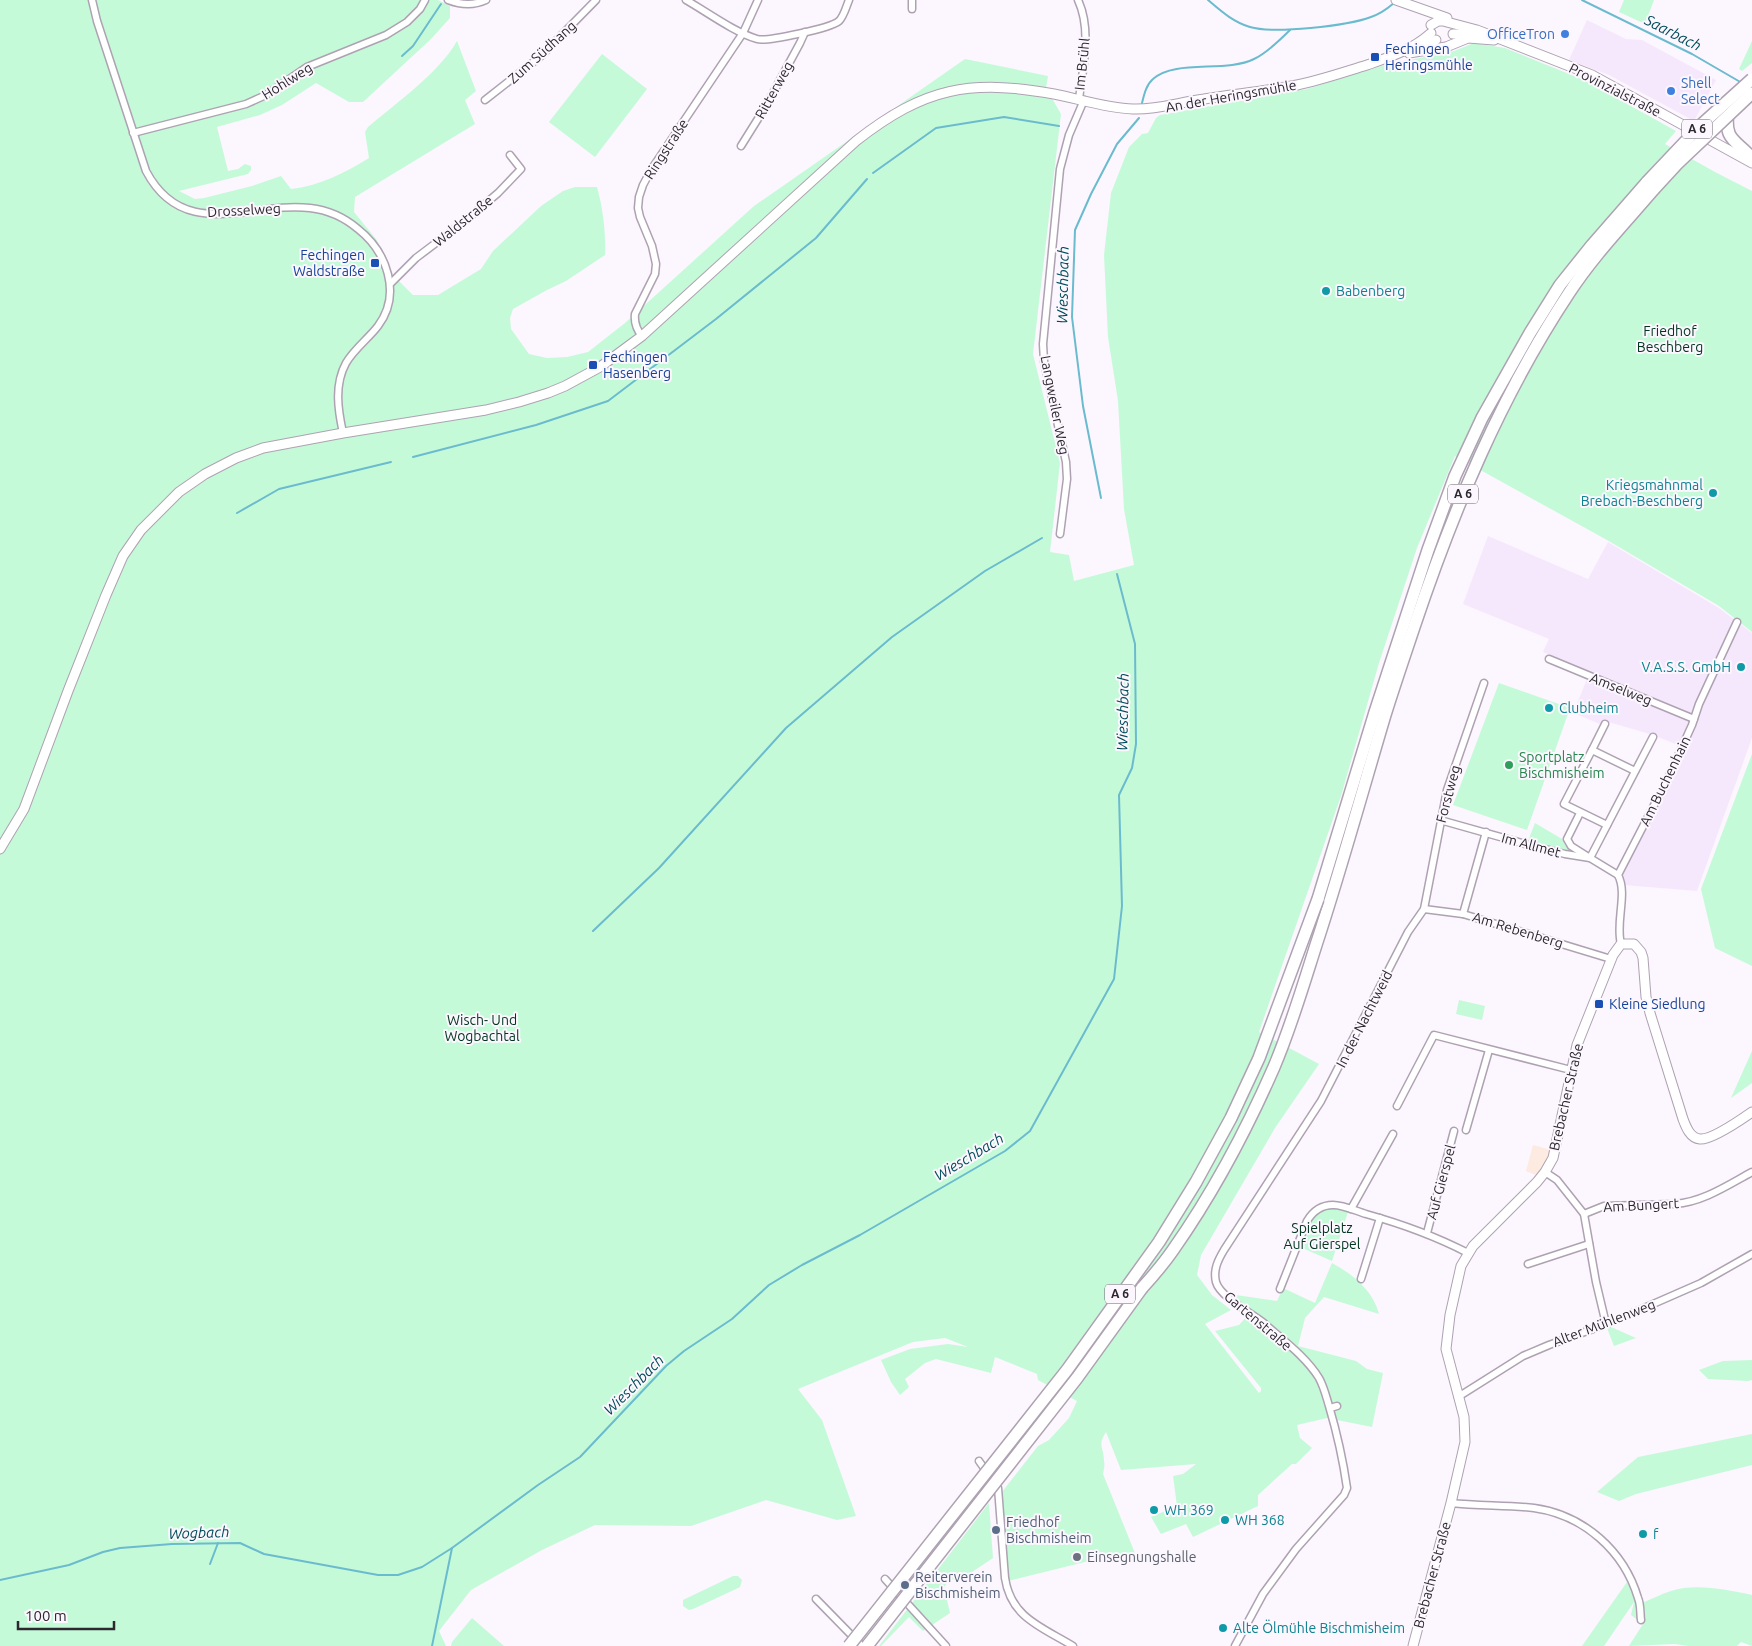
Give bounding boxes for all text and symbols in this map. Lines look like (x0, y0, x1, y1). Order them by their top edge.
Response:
water label: Saarbach (1641, 11, 1704, 54)
street label: Zum Südhang (505, 17, 579, 87)
place label: OfficeTron (1487, 26, 1555, 42)
marker: OfficeTron (1559, 28, 1571, 40)
street label: Im Brühl (1071, 37, 1093, 91)
place label: Fechingen Heringsmühle (1385, 41, 1473, 73)
marker: Fechingen Heringsmühle (1369, 51, 1381, 63)
street label: Hohlweg (259, 59, 315, 103)
street label: Ritterweg (752, 59, 796, 121)
street label: Provinzialstraße (1566, 60, 1664, 120)
place label: Shell Select (1681, 75, 1720, 107)
street label: An der Heringsmühle (1164, 77, 1298, 115)
marker: Shell Select (1665, 85, 1677, 97)
street label: Ringstraße (641, 116, 691, 182)
road number: A 6 (1682, 120, 1712, 138)
street label: Waldstraße (430, 192, 496, 250)
street label: Drosselweg (207, 200, 281, 220)
water label: Wieschbach (1053, 246, 1072, 324)
place label: Fechingen Waldstraße (293, 247, 365, 279)
marker: Fechingen Waldstraße (369, 257, 381, 269)
place label: Babenberg (1336, 283, 1405, 299)
marker: Babenberg (1320, 285, 1332, 297)
park label: Friedhof Beschberg (1637, 323, 1703, 355)
place label: Fechingen Hasenberg (603, 349, 671, 381)
street label: Langweiler Weg (1038, 354, 1072, 456)
marker: Fechingen Hasenberg (587, 359, 599, 371)
place label: Kriegsmahnmal Brebach-Beschberg (1581, 477, 1703, 509)
road number: A 6 (1448, 484, 1478, 504)
marker: Kriegsmahnmal Brebach-Beschberg (1707, 487, 1719, 499)
place label: V.A.S.S. GmbH (1641, 659, 1731, 675)
marker: V.A.S.S. GmbH (1735, 661, 1747, 673)
street label: Amselweg (1588, 669, 1654, 709)
water label: Wieschbach (1113, 673, 1132, 751)
place label: Clubheim (1559, 700, 1619, 716)
marker: Clubheim (1543, 702, 1555, 714)
street label: Am Buchenhain (1636, 733, 1694, 829)
place label: Sportplatz Bischmisheim (1519, 749, 1605, 781)
marker: Sportplatz Bischmisheim (1503, 759, 1515, 771)
street label: Forstweg (1433, 763, 1463, 825)
street label: Im Allmet (1500, 829, 1563, 861)
street label: Am Rebenberg (1471, 909, 1565, 951)
street label: In der Nachtweid (1333, 968, 1395, 1070)
place label: Kleine Siedlung (1609, 996, 1706, 1012)
marker: Kleine Siedlung (1593, 998, 1605, 1010)
park label: Wisch- Und Wogbachtal (444, 1012, 520, 1044)
street label: Brebacher Straße (1546, 1042, 1586, 1152)
water label: Wieschbach (931, 1129, 1006, 1184)
street label: Auf Gierspel (1423, 1142, 1459, 1221)
street label: Am Bungert (1603, 1195, 1680, 1215)
park label: Spielplatz Auf Gierspel (1283, 1220, 1361, 1252)
road number: A 6 (1105, 1285, 1135, 1304)
street label: Gartenstraße (1221, 1288, 1295, 1354)
street label: Alter Mühlenweg (1550, 1296, 1658, 1350)
water label: Wieschbach (600, 1351, 667, 1418)
place label: WH 369 (1164, 1502, 1214, 1518)
marker: WH 369 (1148, 1504, 1160, 1516)
place label: WH 368 (1235, 1512, 1285, 1528)
place label: Friedhof Bischmisheim (1006, 1514, 1092, 1546)
marker: WH 368 (1219, 1514, 1231, 1526)
street label: Brebacher Straße (1410, 1520, 1454, 1630)
water label: Wogbach (168, 1523, 230, 1542)
marker: Friedhof Bischmisheim (990, 1524, 1002, 1536)
place label: f (1653, 1526, 1659, 1542)
marker: f (1637, 1528, 1649, 1540)
place label: Einsegnungshalle (1087, 1549, 1196, 1565)
marker: Einsegnungshalle (1071, 1551, 1083, 1563)
place label: Reiterverein Bischmisheim (915, 1569, 1001, 1601)
marker: Reiterverein Bischmisheim (899, 1579, 911, 1591)
scale bar (18, 1598, 114, 1630)
text: 100 m (25, 1607, 67, 1624)
place label: Alte Ölmühle Bischmisheim (1233, 1619, 1405, 1636)
marker: Alte Ölmühle Bischmisheim (1217, 1622, 1229, 1634)

